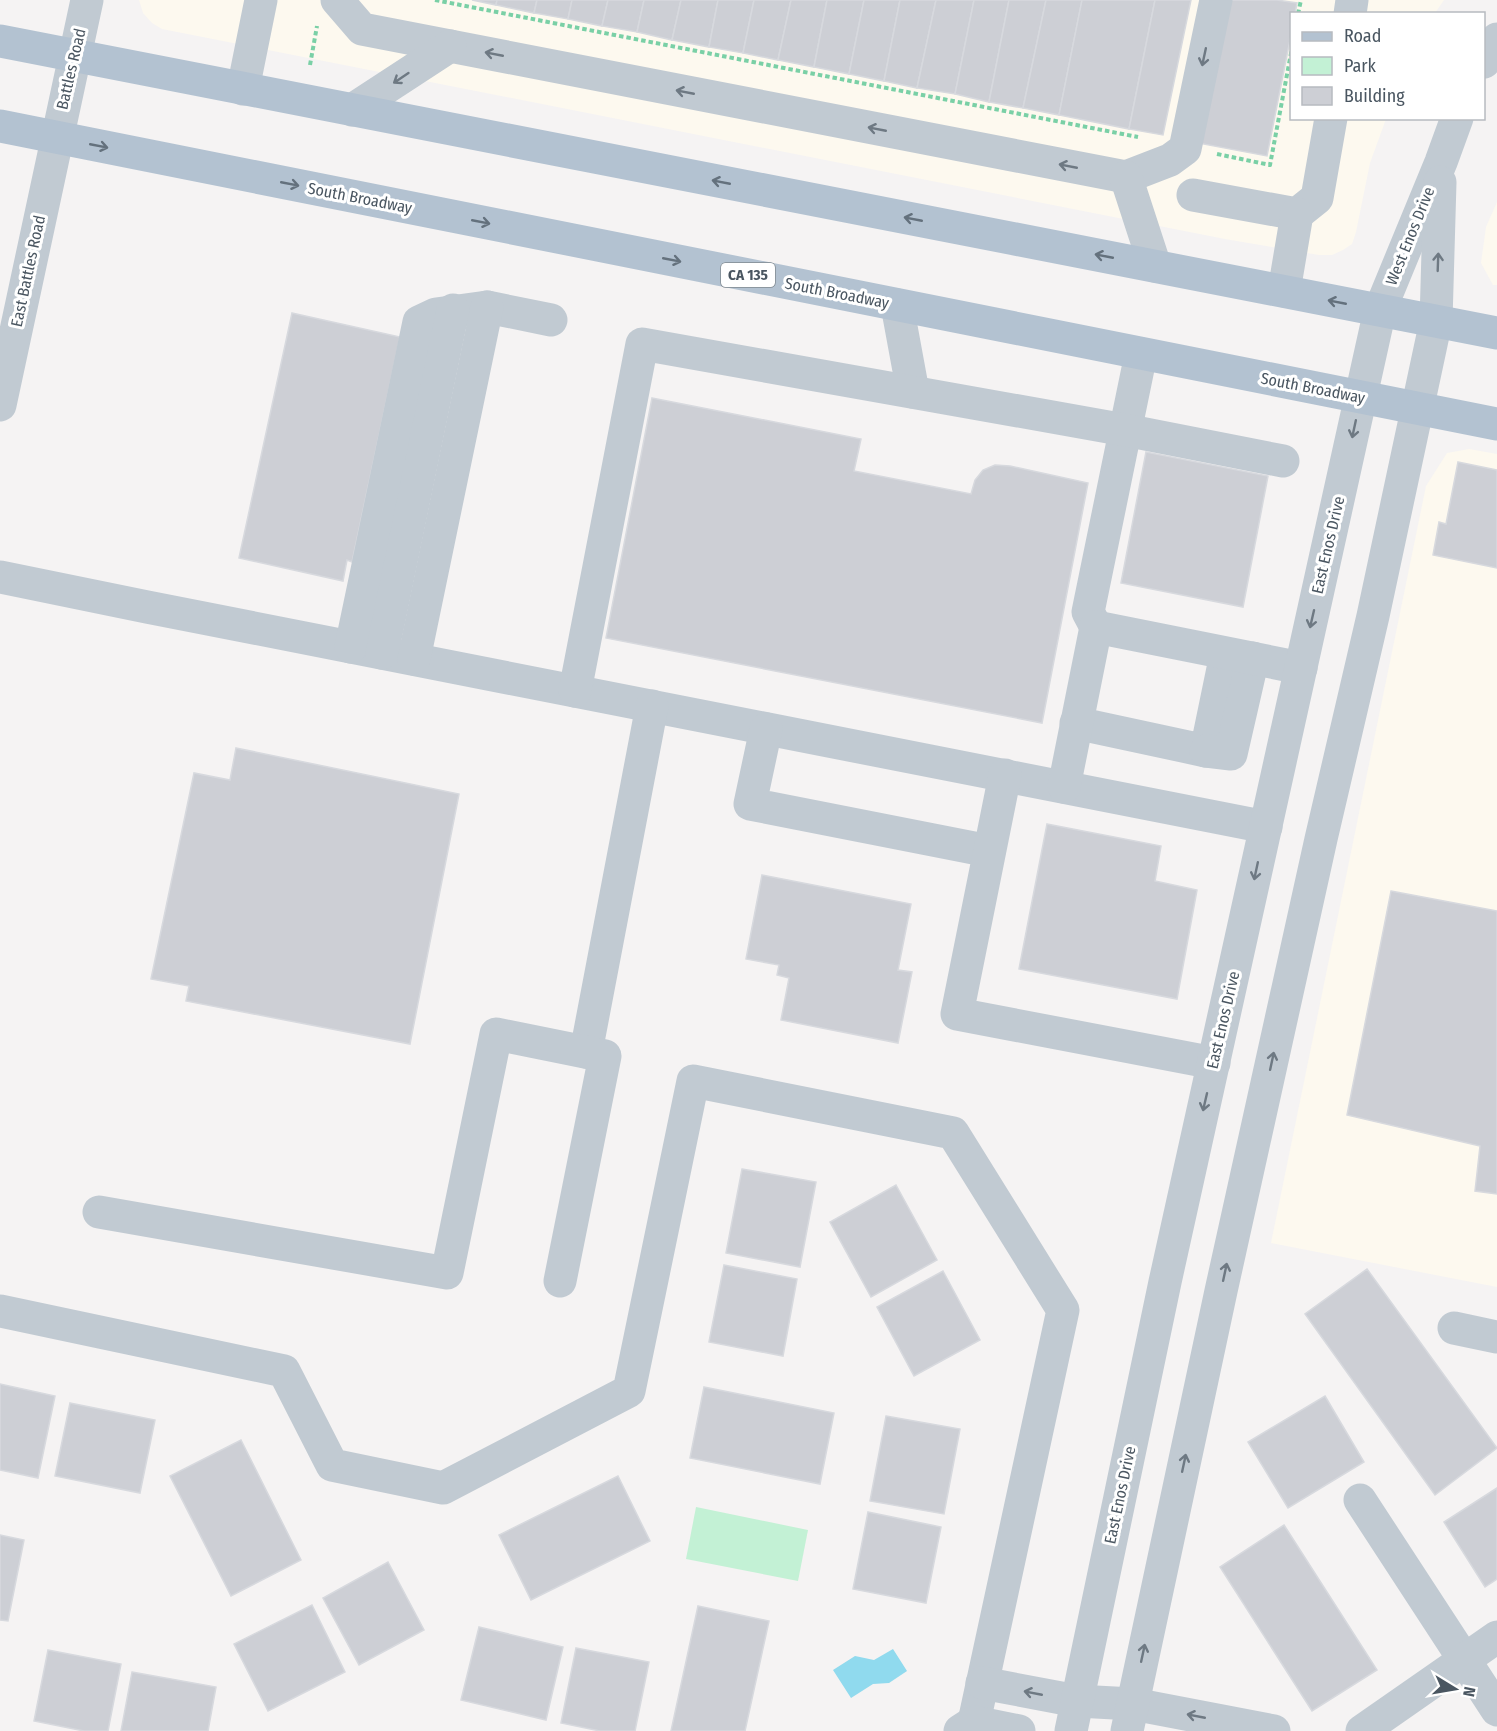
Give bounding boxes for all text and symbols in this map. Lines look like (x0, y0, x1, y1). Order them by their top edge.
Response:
legend (1290, 12, 1485, 120)
text: Road (1344, 25, 1381, 47)
street label: Battles Road (52, 27, 90, 111)
one-way arrow (1198, 47, 1209, 67)
one-way arrow (485, 48, 504, 59)
text: Park (1344, 55, 1377, 77)
one-way arrow (393, 72, 410, 84)
text: Building (1344, 85, 1405, 107)
one-way arrow (676, 86, 696, 97)
one-way arrow (867, 123, 887, 134)
one-way arrow (88, 141, 108, 152)
one-way arrow (1059, 160, 1078, 171)
one-way arrow (712, 176, 731, 187)
one-way arrow (279, 179, 299, 190)
street label: South Broadway (306, 179, 415, 218)
street label: West Enos Drive (1382, 184, 1438, 288)
street label: East Battles Road (7, 213, 49, 329)
one-way arrow (903, 213, 923, 224)
one-way arrow (471, 217, 490, 228)
one-way arrow (1095, 250, 1114, 261)
one-way arrow (1432, 253, 1444, 273)
one-way arrow (662, 255, 682, 266)
road number: CA 135 (721, 263, 775, 287)
street label: South Broadway (783, 274, 892, 313)
one-way arrow (1327, 296, 1347, 307)
street label: South Broadway (1259, 369, 1368, 408)
one-way arrow (1348, 419, 1360, 438)
street label: East Enos Drive (1308, 494, 1348, 596)
one-way arrow (1306, 609, 1317, 628)
one-way arrow (1250, 861, 1261, 880)
street label: East Enos Drive (1203, 969, 1243, 1071)
one-way arrow (1267, 1052, 1278, 1071)
one-way arrow (1198, 1092, 1210, 1111)
one-way arrow (1220, 1263, 1232, 1282)
street label: East Enos Drive (1100, 1444, 1140, 1546)
one-way arrow (1179, 1453, 1191, 1472)
one-way arrow (1138, 1644, 1150, 1663)
north arrow (1425, 1659, 1485, 1719)
text: N (1459, 1685, 1479, 1698)
one-way arrow (1024, 1687, 1043, 1698)
one-way arrow (1186, 1710, 1206, 1721)

